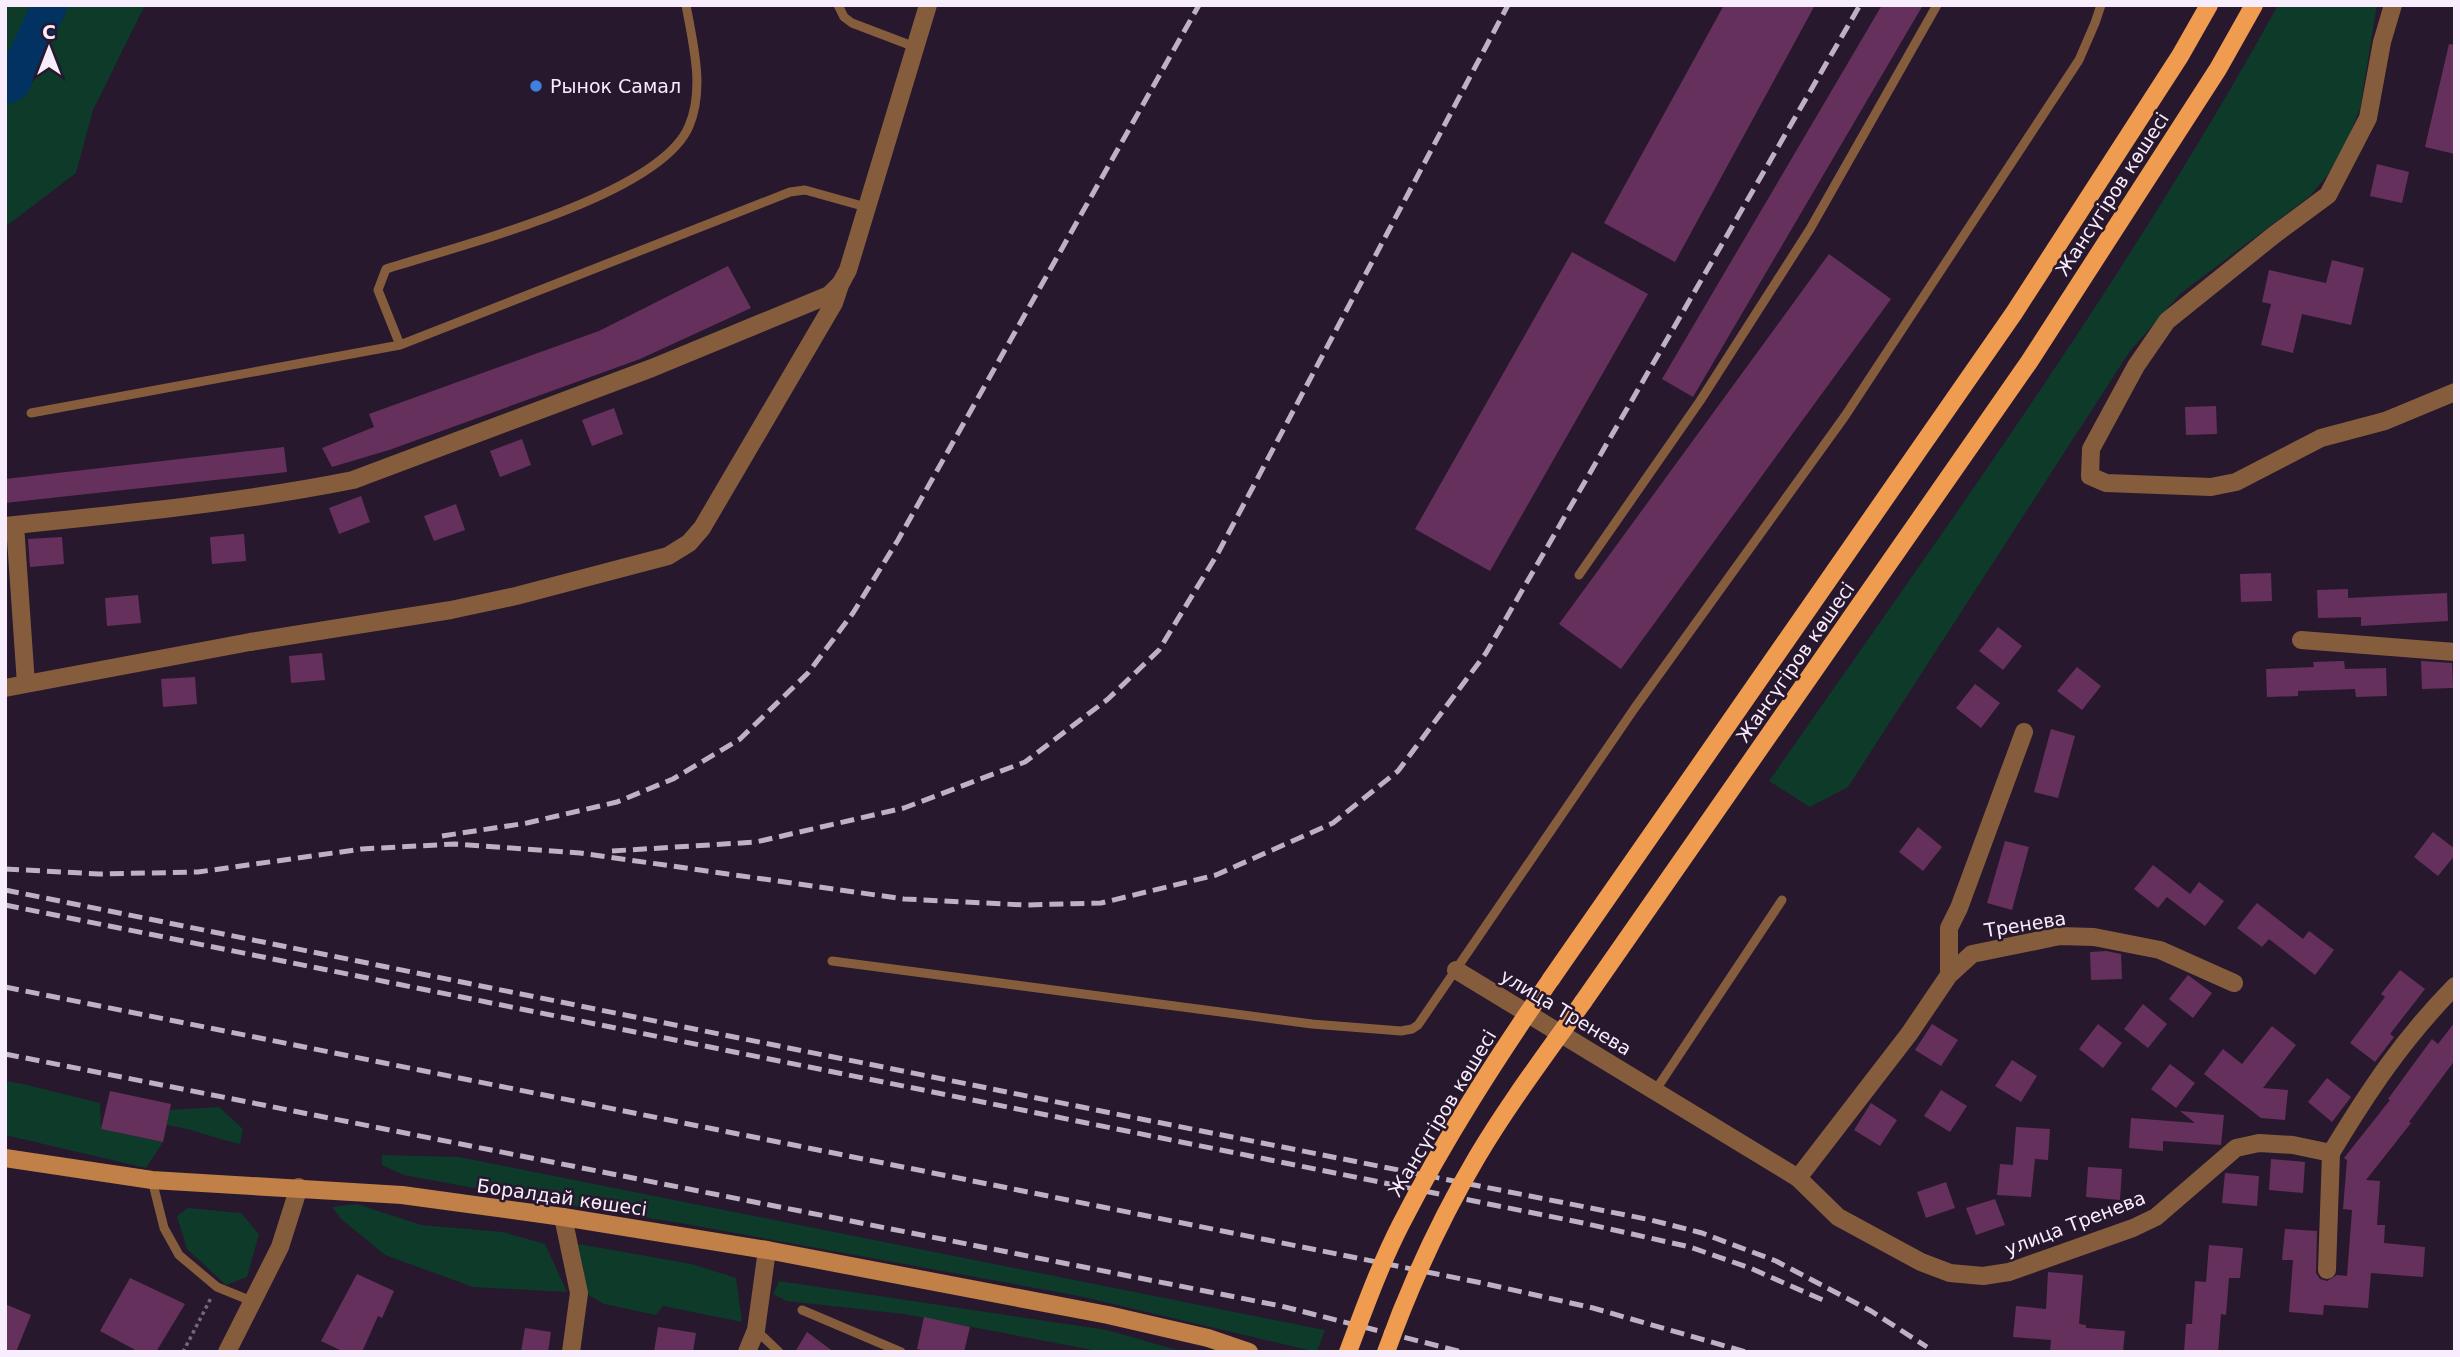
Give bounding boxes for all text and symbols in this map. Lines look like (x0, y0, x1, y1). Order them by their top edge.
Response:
north arrow (14, 14, 84, 84)
text: С (42, 21, 56, 43)
place label: Рынок Самал (550, 75, 681, 97)
marker: Рынок Самал (528, 78, 544, 94)
street label: Жансүгіров көшесі (2051, 108, 2173, 280)
street label: Жансүгіров көшесі (1731, 578, 1859, 746)
street label: Тренева (1982, 907, 2067, 941)
street label: улица Тренева (1497, 964, 1635, 1060)
street label: Жансүгіров көшесі (1384, 1026, 1500, 1200)
street label: Боралдай көшесі (476, 1174, 648, 1220)
street label: улица Тренева (2002, 1186, 2148, 1260)

